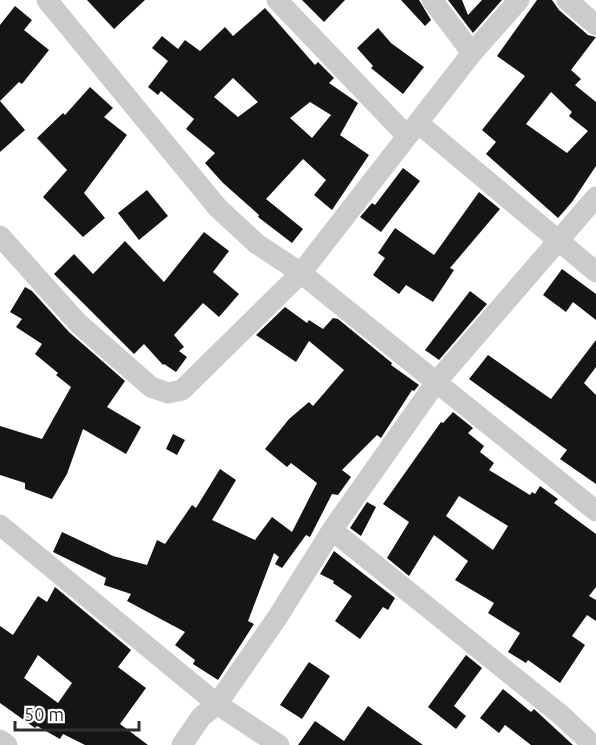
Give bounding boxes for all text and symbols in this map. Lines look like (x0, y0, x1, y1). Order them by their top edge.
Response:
scale bar (15, 694, 140, 732)
text: 50 m (24, 704, 64, 724)

